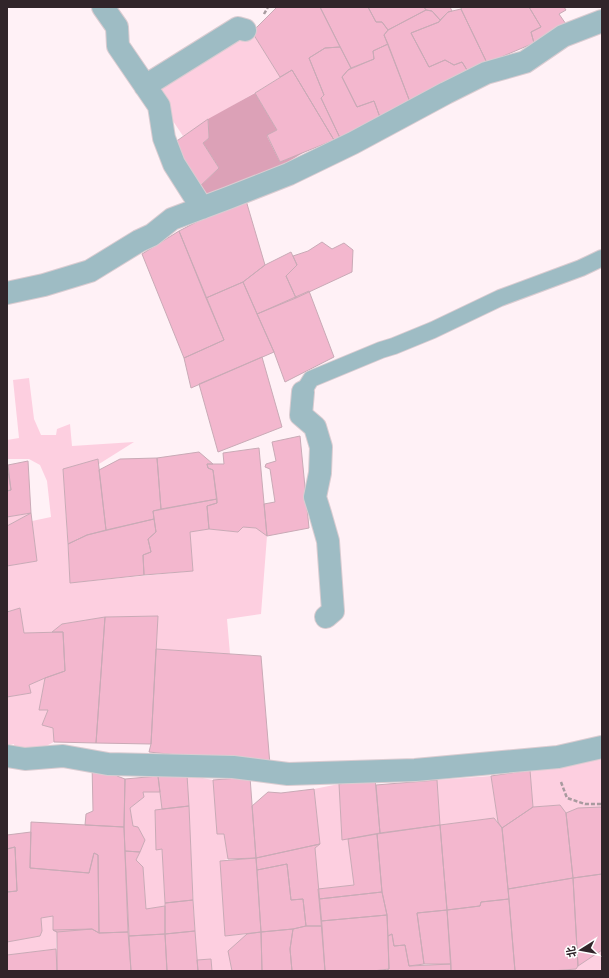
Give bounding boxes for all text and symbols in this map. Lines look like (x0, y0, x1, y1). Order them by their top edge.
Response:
north arrow (561, 930, 601, 970)
text: 北 (563, 945, 578, 959)

